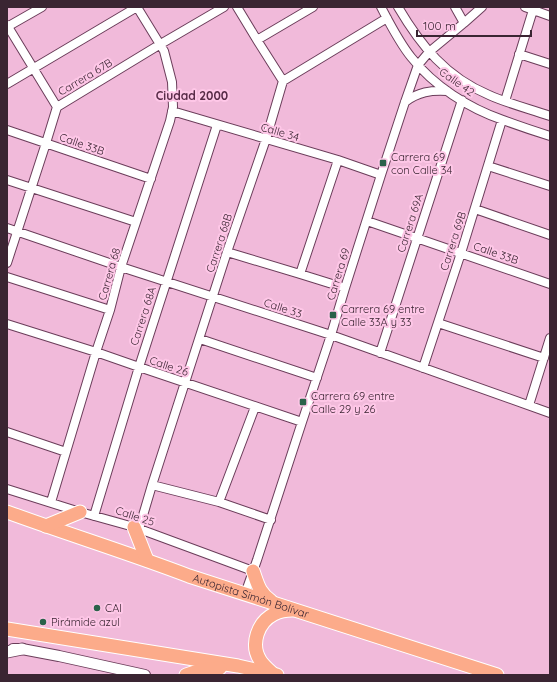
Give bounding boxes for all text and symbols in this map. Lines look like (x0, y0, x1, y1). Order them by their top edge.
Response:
scale bar (417, 12, 531, 38)
text: 100 m (423, 18, 456, 33)
street label: Carrera 67B (55, 55, 115, 99)
street label: Calle 42 (437, 65, 477, 99)
district label: Ciudad 2000 (156, 88, 228, 103)
street label: Calle 34 (259, 120, 301, 144)
street label: Calle 33B (58, 130, 106, 158)
place label: Carrera 69 con Calle 34 (391, 150, 452, 177)
marker: Carrera 69 con Calle 34 (378, 158, 388, 168)
street label: Carrera 69A (394, 192, 426, 254)
street label: Carrera 69B (437, 210, 469, 272)
street label: Carrera 68B (203, 212, 235, 274)
street label: Calle 33B (472, 239, 520, 267)
street label: Carrera 68 (95, 246, 123, 302)
street label: Carrera 69 (323, 246, 353, 302)
street label: Carrera 68A (127, 285, 159, 347)
street label: Calle 33 (262, 295, 304, 321)
place label: Carrera 69 entre Calle 33A y 33 (341, 302, 425, 329)
marker: Carrera 69 entre Calle 33A y 33 (328, 310, 338, 320)
street label: Calle 26 (148, 353, 190, 379)
place label: Carrera 69 entre Calle 29 y 26 (311, 389, 395, 416)
marker: Carrera 69 entre Calle 29 y 26 (298, 397, 308, 407)
street label: Calle 25 (114, 503, 156, 529)
street label: Autopista Simón Bolívar (191, 571, 312, 621)
place label: CAI (105, 601, 122, 615)
marker: CAI (92, 603, 102, 613)
place label: Pirámide azul (51, 615, 120, 629)
marker: Pirámide azul (38, 617, 48, 627)

